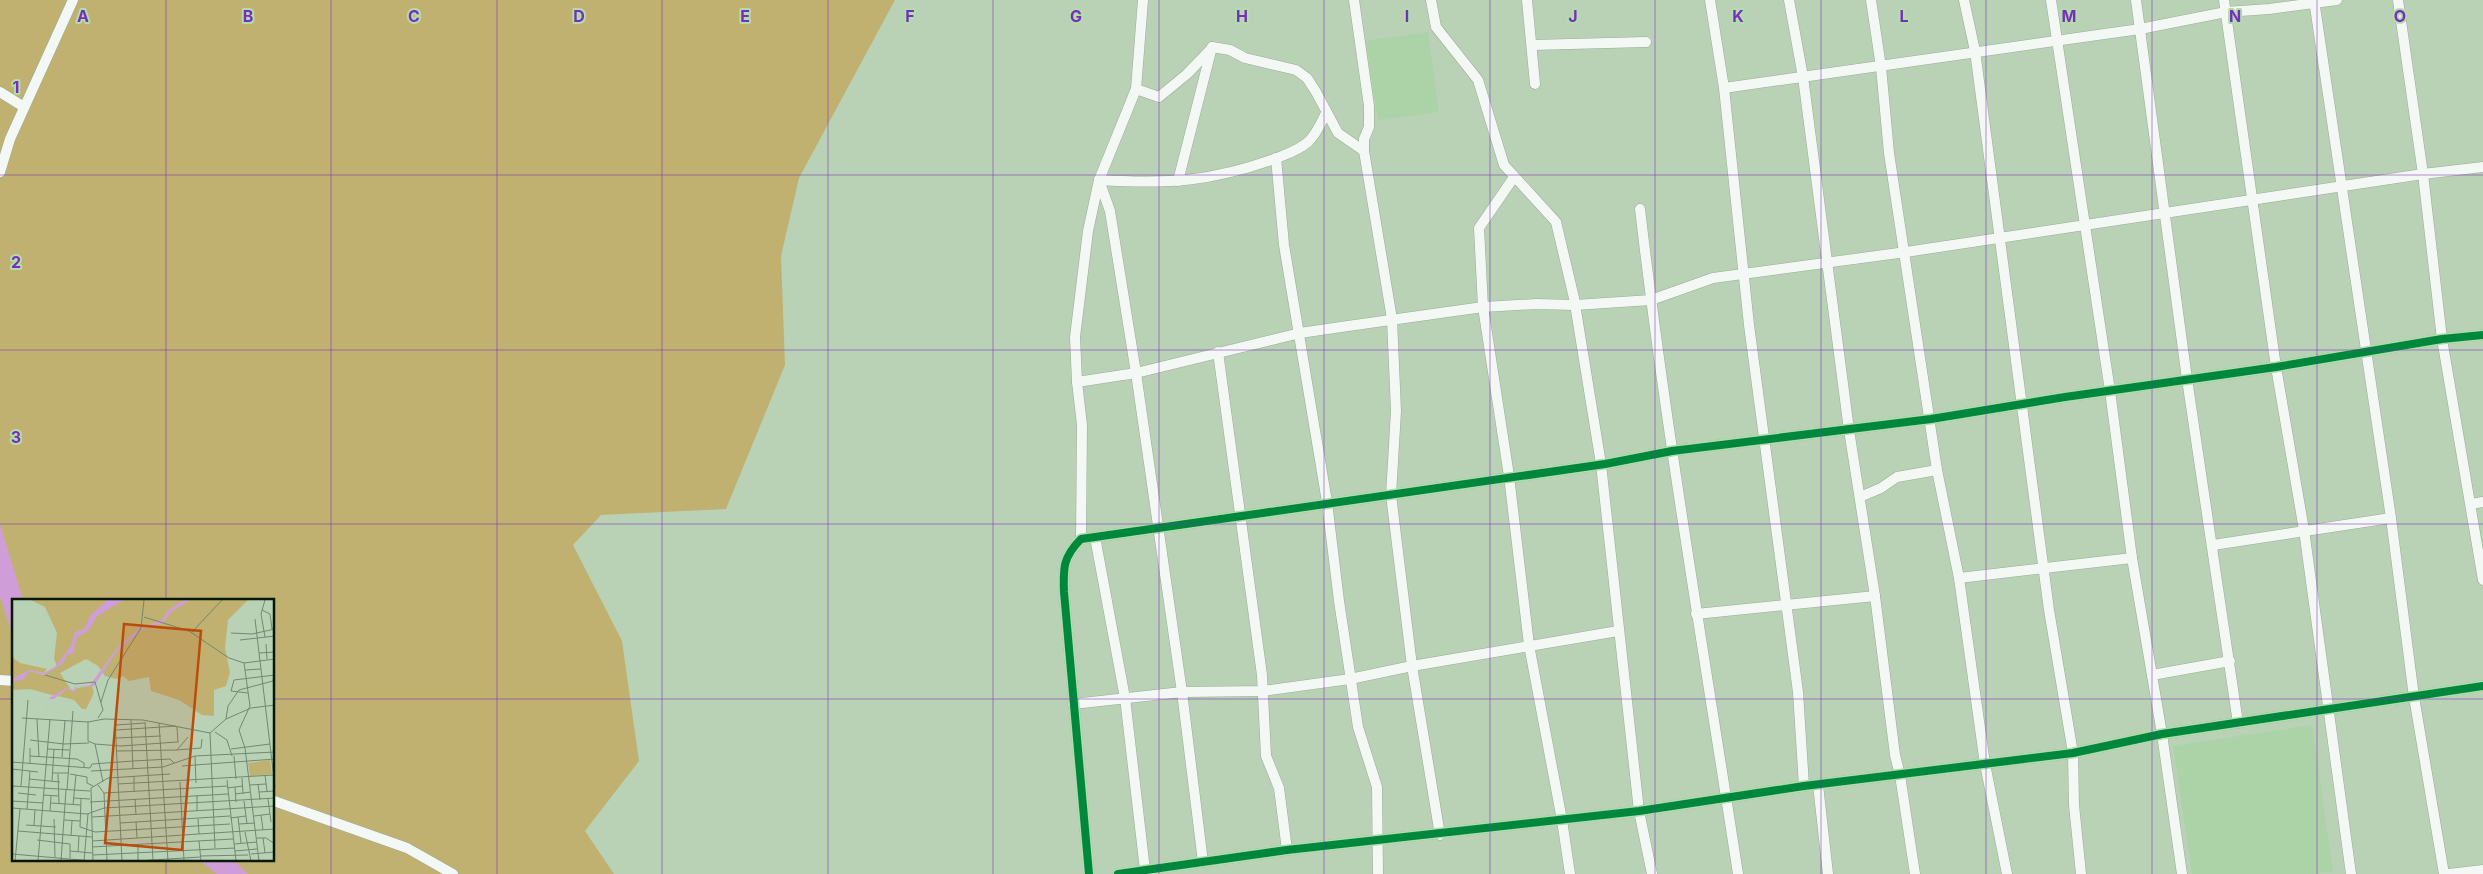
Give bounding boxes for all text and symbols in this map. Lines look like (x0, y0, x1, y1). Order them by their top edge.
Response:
text: A (77, 6, 89, 26)
text: B (243, 6, 253, 26)
text: C (408, 6, 420, 26)
text: D (573, 6, 585, 26)
text: E (740, 6, 750, 26)
text: F (905, 6, 915, 26)
text: G (1070, 6, 1082, 26)
text: H (1236, 6, 1248, 26)
text: I (1405, 6, 1409, 26)
text: J (1568, 6, 1578, 26)
text: K (1732, 6, 1744, 26)
text: L (1899, 6, 1909, 26)
text: M (2062, 6, 2076, 26)
text: N (2229, 6, 2241, 26)
text: O (2394, 6, 2406, 26)
text: 1 (13, 77, 19, 97)
text: 2 (11, 252, 21, 272)
text: 3 (11, 427, 21, 447)
inset map (12, 599, 275, 862)

